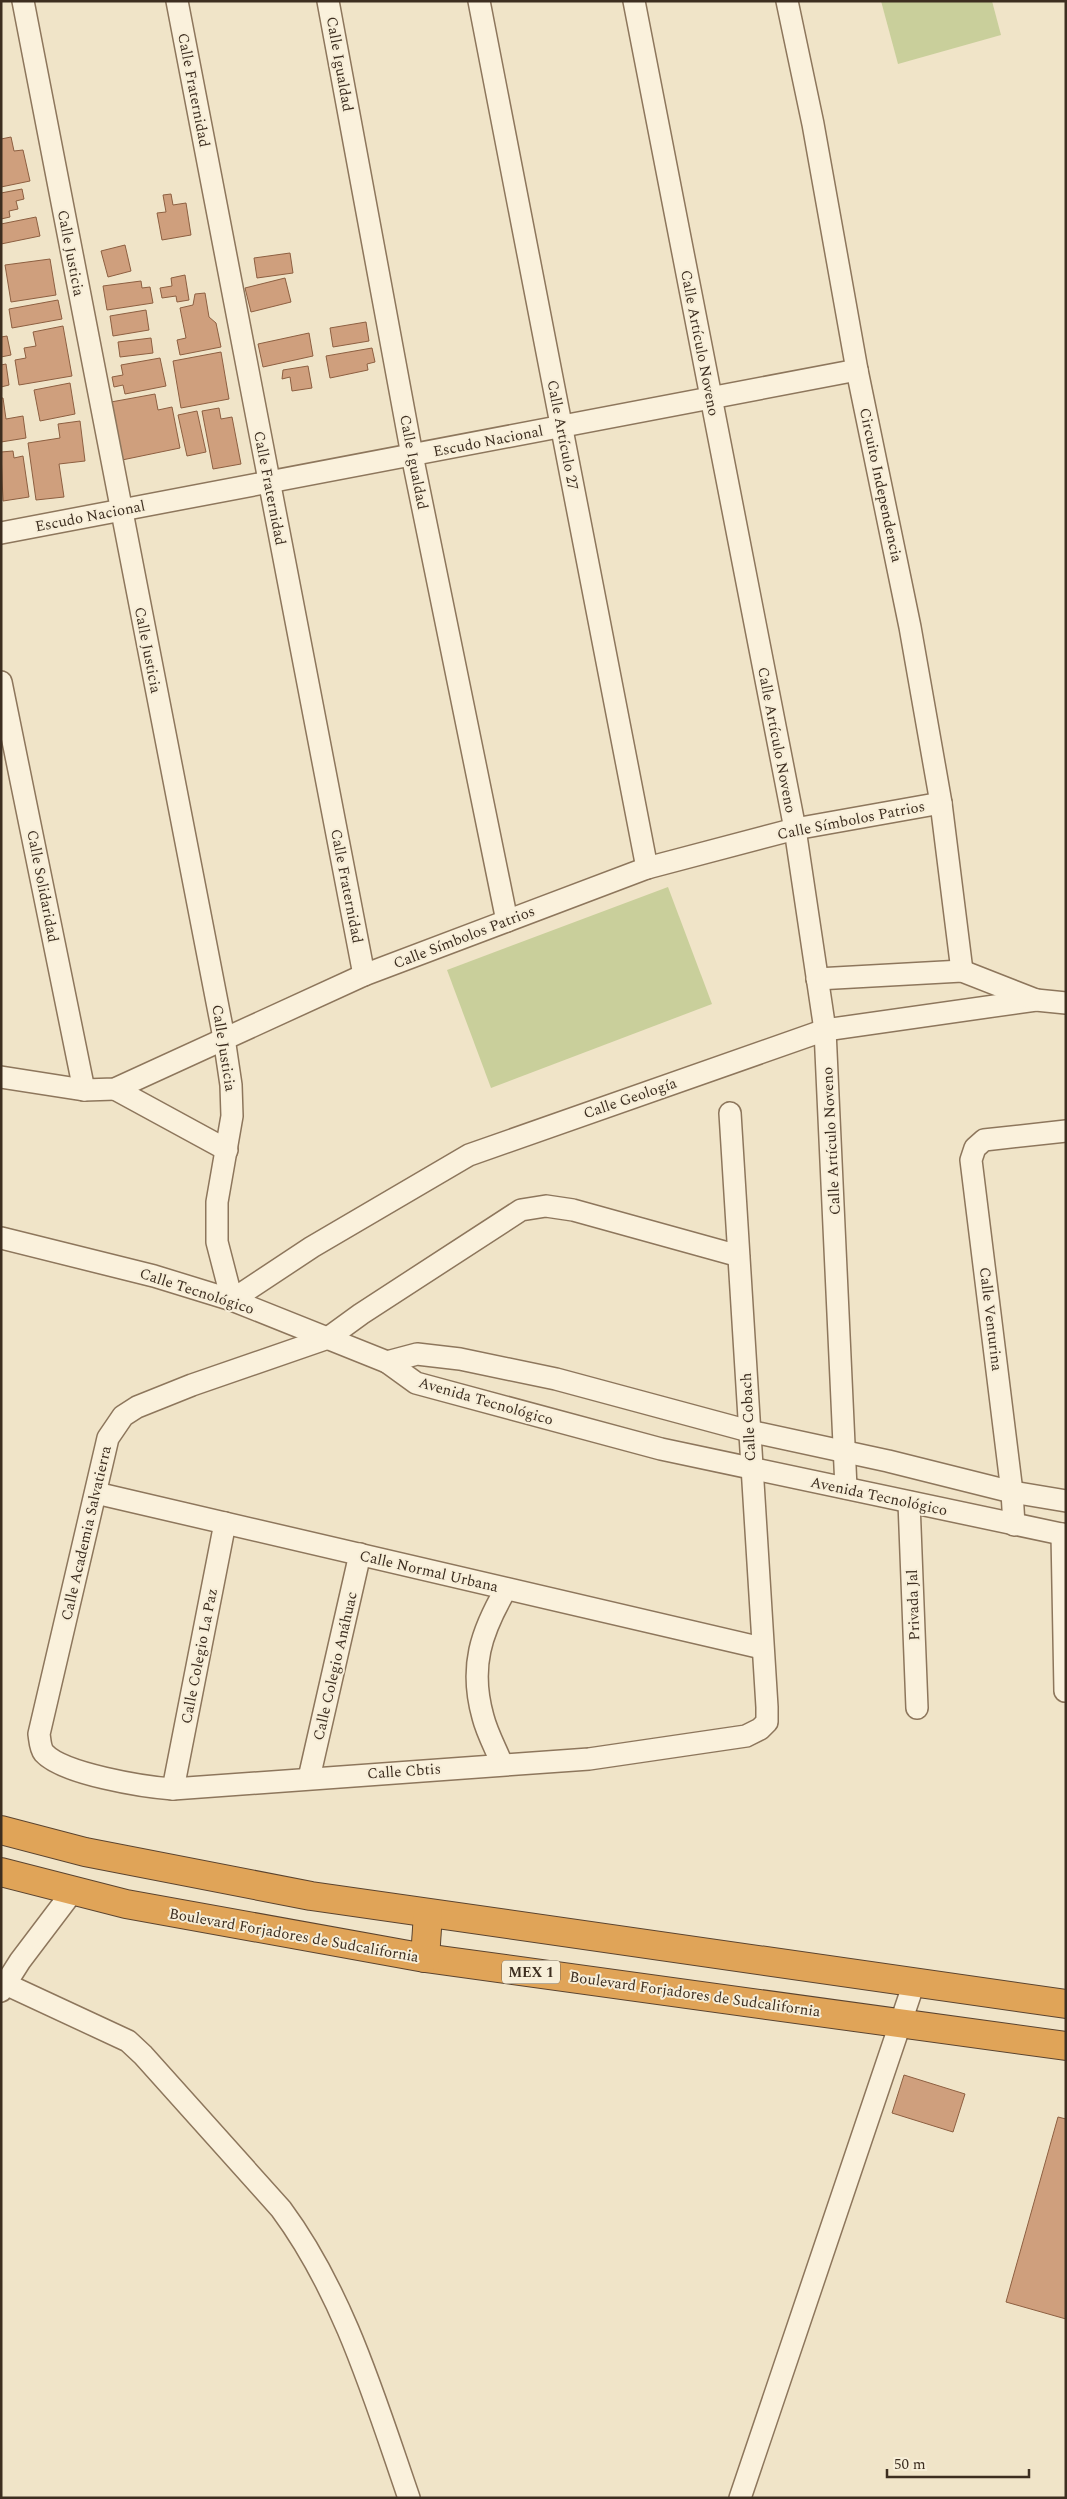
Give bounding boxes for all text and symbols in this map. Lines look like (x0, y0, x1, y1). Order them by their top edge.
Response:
street label: Calle Igualdad (320, 15, 359, 113)
street label: Calle Fraternidad (171, 31, 216, 149)
street label: Calle Justicia (51, 208, 90, 299)
street label: Calle Artículo Noveno (674, 268, 725, 418)
street label: Calle Artículo 27 (541, 378, 584, 492)
street label: Circuito Independencia (853, 406, 908, 565)
street label: Calle Igualdad (393, 413, 434, 512)
street label: Escudo Nacional (431, 420, 545, 463)
street label: Calle Fraternidad (247, 429, 292, 547)
street label: Escudo Nacional (33, 495, 147, 538)
street label: Calle Justicia (128, 605, 167, 696)
street label: Calle Artículo Noveno (751, 665, 802, 815)
street label: Calle Símbolos Patrios (775, 795, 927, 846)
street label: Calle Fraternidad (324, 827, 369, 945)
street label: Calle Solidaridad (20, 828, 65, 944)
street label: Calle Símbolos Patrios (390, 900, 538, 975)
street label: Calle Justicia (205, 1003, 242, 1094)
street label: Calle Artículo Noveno (816, 1066, 847, 1216)
street label: Calle Geología (580, 1071, 681, 1125)
street label: Calle Tecnológico (137, 1262, 257, 1321)
street label: Calle Venturina (973, 1266, 1008, 1373)
street label: Avenida Tecnológico (416, 1371, 556, 1432)
street label: Calle Cobach (735, 1372, 762, 1462)
street label: Calle Academia Salvatierra (55, 1443, 118, 1623)
street label: Avenida Tecnológico (808, 1471, 949, 1522)
street label: Calle Normal Urbana (357, 1544, 501, 1599)
street label: Privada Jal (901, 1569, 926, 1641)
street label: Calle Colegio La Paz (175, 1586, 224, 1726)
street label: Calle Colegio Anáhuac (307, 1589, 364, 1743)
street label: Calle Cbtis (366, 1757, 442, 1786)
street label: Boulevard Forjadores de Sudcalifornia (167, 1902, 421, 1969)
road number: MEX 1 (502, 1960, 560, 1984)
street label: Boulevard Forjadores de Sudcalifornia (568, 1965, 823, 2024)
scale bar (887, 2446, 1030, 2478)
text: 50 m (894, 2453, 926, 2476)

